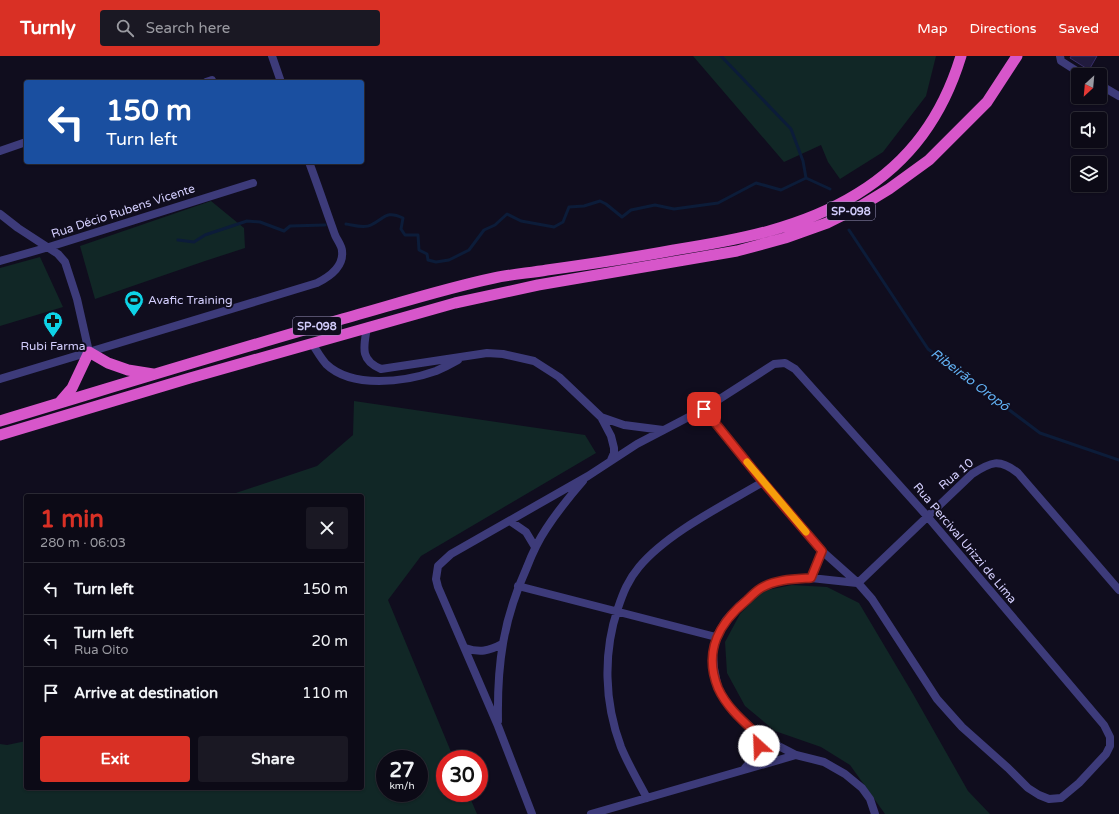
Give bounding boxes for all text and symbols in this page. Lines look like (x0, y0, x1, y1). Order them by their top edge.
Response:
search box (100, 10, 380, 46)
text: Turnly (20, 17, 76, 39)
icon: search (114, 17, 136, 39)
text: Search here (146, 19, 230, 37)
text: Map (917, 20, 948, 37)
text: Directions (970, 20, 1037, 37)
text: Saved (1059, 20, 1099, 37)
north arrow (1071, 68, 1107, 104)
map controls (1071, 68, 1107, 192)
text: 150 m (106, 94, 192, 128)
icon: left (40, 96, 92, 148)
button: sound (1071, 112, 1107, 148)
text: Turn left (106, 128, 178, 150)
button: layers (1071, 156, 1107, 192)
street label: Rua Décio Rubens Vicente (49, 181, 197, 241)
road number: SP-098 (827, 202, 875, 220)
sports icon: Avafic Training (123, 289, 145, 317)
place label: Avafic Training (148, 293, 233, 307)
pharmacy icon: Rubi Farma (42, 310, 64, 338)
road number: SP-098 (293, 317, 341, 335)
place label: Rubi Farma (20, 339, 86, 353)
water label: Ribeirão Oropô (928, 345, 1013, 415)
pin (687, 392, 721, 426)
icon: arrive (693, 398, 715, 420)
street label: Rua 10 (936, 455, 976, 492)
street label: Rua Percival Urizzi de Lima (910, 480, 1020, 606)
text: 1 min (40, 505, 104, 534)
button: close (306, 507, 348, 549)
text: 280 m · 06:03 (40, 535, 126, 551)
icon: left (40, 578, 62, 600)
text: Turn left (74, 580, 134, 598)
text: 150 m (302, 580, 348, 598)
text: Turn left (74, 624, 134, 642)
icon: left (40, 630, 62, 652)
text: 20 m (311, 632, 348, 650)
text: Rua Oito (74, 642, 128, 658)
icon: arrive (40, 682, 62, 704)
text: Arrive at destination (74, 684, 218, 702)
text: 110 m (302, 684, 348, 702)
position arrow (738, 725, 780, 767)
button: Exit (40, 736, 190, 782)
button: Share (198, 736, 348, 782)
speed limit sign: 30 (436, 750, 488, 802)
text: 27 (389, 759, 415, 783)
text: km/h (389, 780, 415, 792)

